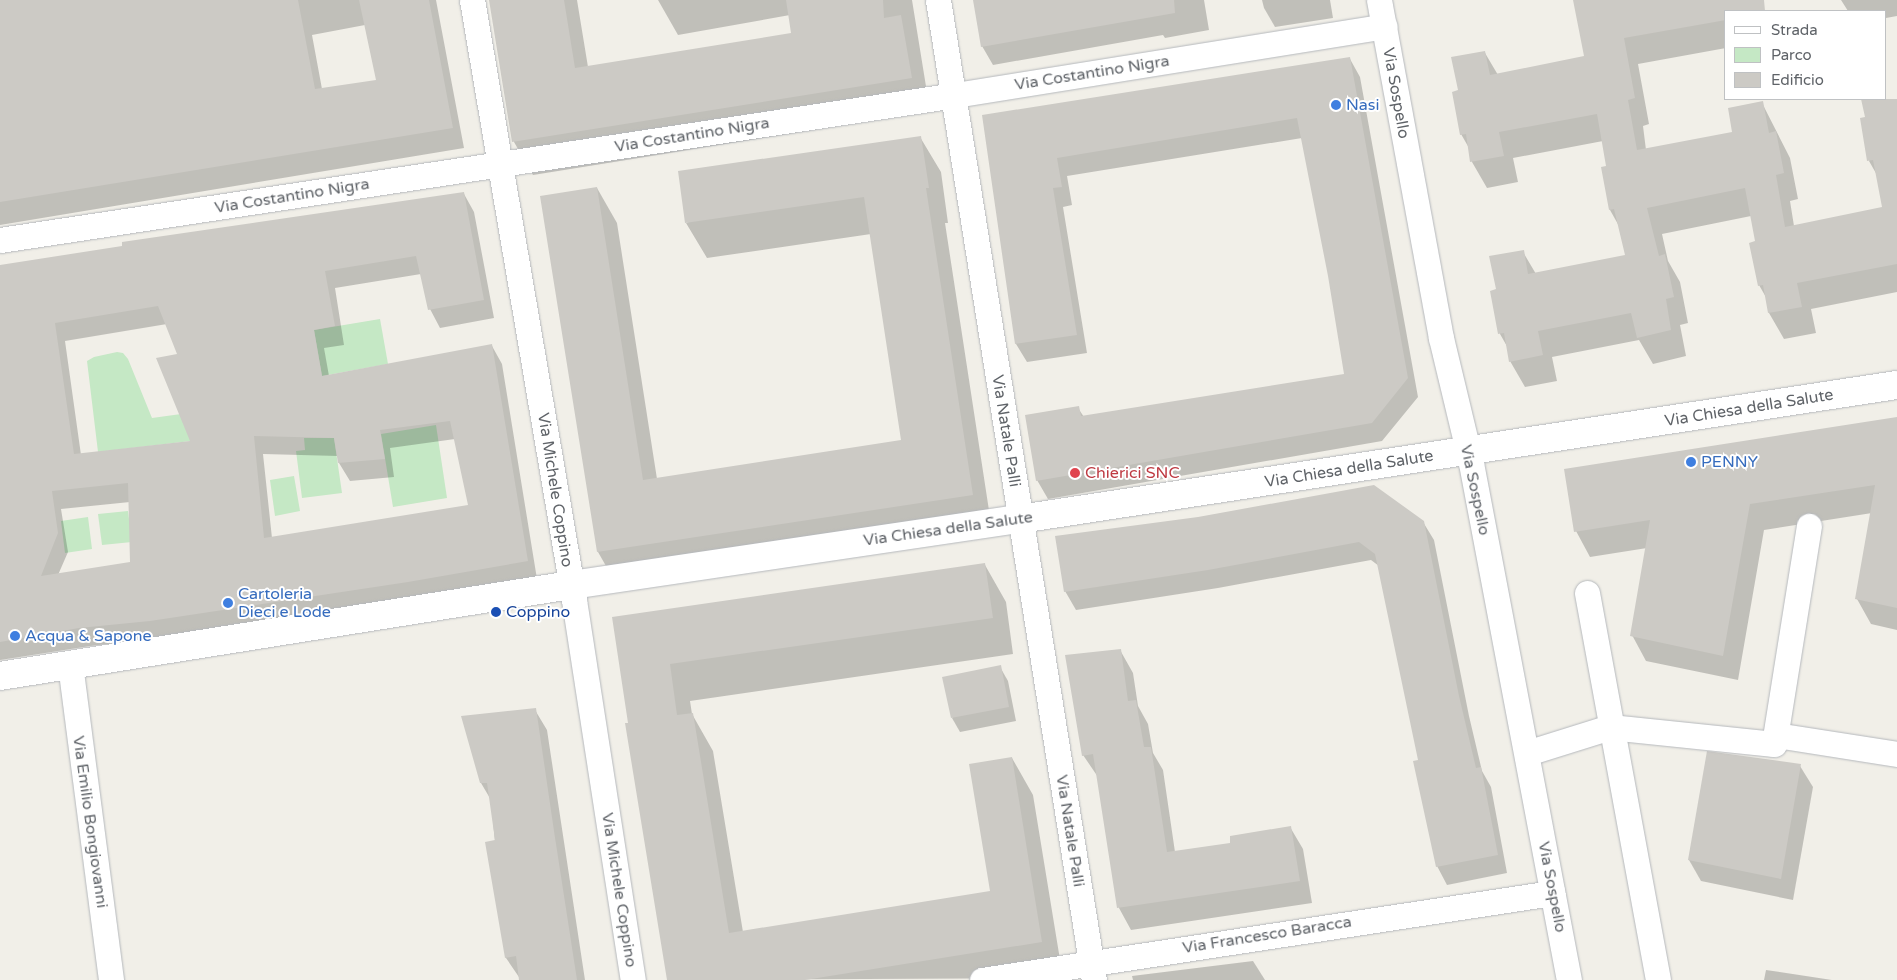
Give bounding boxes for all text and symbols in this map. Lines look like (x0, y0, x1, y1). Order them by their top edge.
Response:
legend (1724, 10, 1887, 100)
text: Strada (1771, 21, 1818, 39)
street label: Via Sospello (1379, 46, 1413, 140)
text: Parco (1771, 46, 1812, 64)
street label: Via Costantino Nigra (1013, 51, 1171, 95)
text: Edificio (1771, 71, 1824, 89)
place label: Nasi (1346, 95, 1380, 115)
marker: Nasi (1330, 99, 1342, 111)
street label: Via Costantino Nigra (613, 113, 771, 157)
street label: Via Costantino Nigra (213, 174, 371, 218)
street label: Via Natale Palli (988, 374, 1024, 488)
street label: Via Chiesa della Salute (1663, 385, 1835, 431)
street label: Via Michele Coppino (533, 411, 577, 569)
street label: Via Sospello (1456, 443, 1494, 537)
street label: Via Chiesa della Salute (1263, 446, 1435, 492)
place label: PENNY (1701, 452, 1758, 472)
marker: PENNY (1685, 456, 1697, 468)
place label: Chierici SNC (1085, 463, 1180, 483)
marker: Chierici SNC (1069, 467, 1081, 479)
street label: Via Chiesa della Salute (862, 508, 1034, 550)
place label: Cartoleria Dieci e Lode (238, 584, 331, 622)
marker: Cartoleria Dieci e Lode (222, 597, 234, 609)
place label: Coppino (506, 602, 570, 622)
marker: Coppino (490, 606, 502, 618)
place label: Acqua & Sapone (25, 626, 152, 646)
marker: Acqua & Sapone (9, 630, 21, 642)
street label: Via Emilio Bongiovanni (68, 735, 112, 909)
street label: Via Natale Palli (1052, 774, 1088, 888)
street label: Via Michele Coppino (597, 811, 641, 969)
street label: Via Sospello (1534, 840, 1570, 934)
street label: Via Francesco Baracca (1181, 912, 1353, 958)

